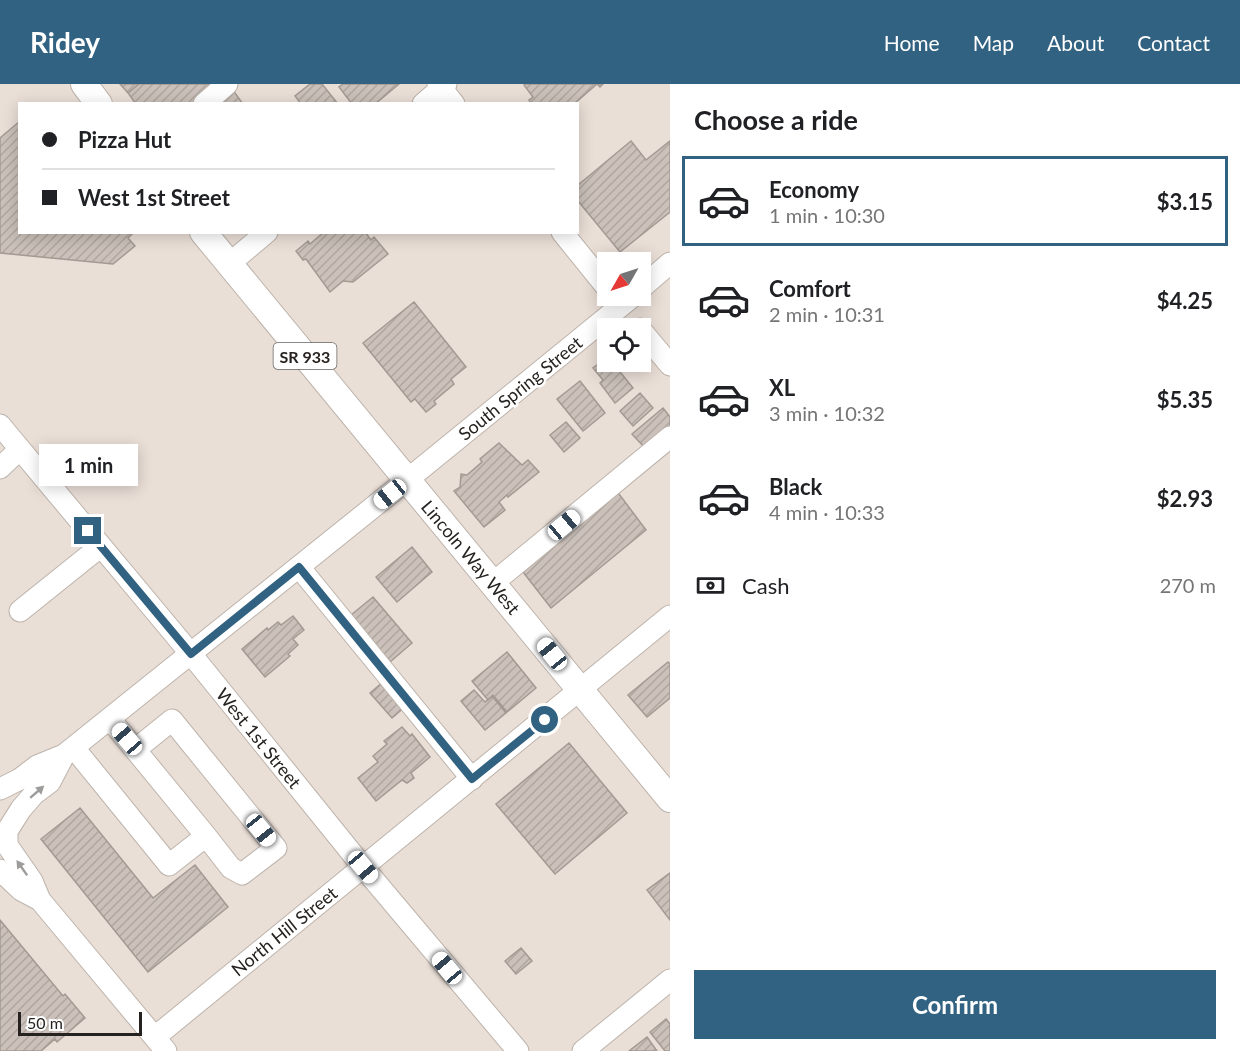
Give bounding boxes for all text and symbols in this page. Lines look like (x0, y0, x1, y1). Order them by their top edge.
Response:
text: Ridey (30, 25, 100, 59)
text: Home (884, 30, 940, 55)
text: Map (973, 30, 1014, 55)
text: About (1047, 30, 1104, 55)
text: Contact (1137, 30, 1210, 55)
text: Choose a ride (694, 103, 858, 136)
text: Pizza Hut (78, 126, 171, 153)
icon: car (697, 174, 751, 228)
text: Economy (769, 176, 859, 203)
text: West 1st Street (78, 184, 230, 211)
text: $3.15 (1157, 188, 1213, 215)
text: 1 min · 10:30 (769, 203, 885, 227)
north arrow (597, 252, 651, 306)
map controls (597, 252, 651, 372)
icon: car (697, 273, 751, 327)
text: Comfort (769, 275, 851, 302)
text: $4.25 (1157, 287, 1213, 314)
text: 2 min · 10:31 (769, 302, 885, 326)
button: locate (597, 318, 651, 372)
street label: South Spring Street (454, 331, 587, 445)
road number: SR 933 (274, 343, 336, 369)
icon: car (697, 372, 751, 426)
text: XL (769, 374, 795, 401)
text: $5.35 (1157, 386, 1213, 413)
text: 3 min · 10:32 (769, 401, 885, 425)
callout: 1 min (38, 444, 138, 486)
text: 1 min (64, 453, 113, 477)
icon: car (697, 471, 751, 525)
text: Black (769, 473, 822, 500)
car (370, 476, 410, 512)
text: $2.93 (1157, 485, 1213, 512)
street label: Lincoln Way West (417, 496, 525, 619)
text: 4 min · 10:33 (769, 500, 885, 524)
car (544, 507, 584, 543)
route end (74, 517, 101, 544)
icon: cash (694, 569, 727, 602)
text: Cash (742, 572, 789, 599)
text: 270 m (1160, 573, 1216, 597)
car (534, 634, 570, 674)
street label: West 1st Street (212, 683, 306, 793)
route start (531, 706, 558, 733)
car (108, 720, 146, 758)
one-way arrow (30, 785, 45, 799)
car (243, 810, 279, 850)
car (345, 847, 381, 887)
one-way arrow (16, 860, 28, 876)
street label: North Hill Street (227, 881, 342, 980)
car (429, 948, 465, 988)
button: Confirm (694, 970, 1216, 1039)
scale bar (18, 1009, 142, 1036)
text: 50 m (27, 1013, 63, 1032)

